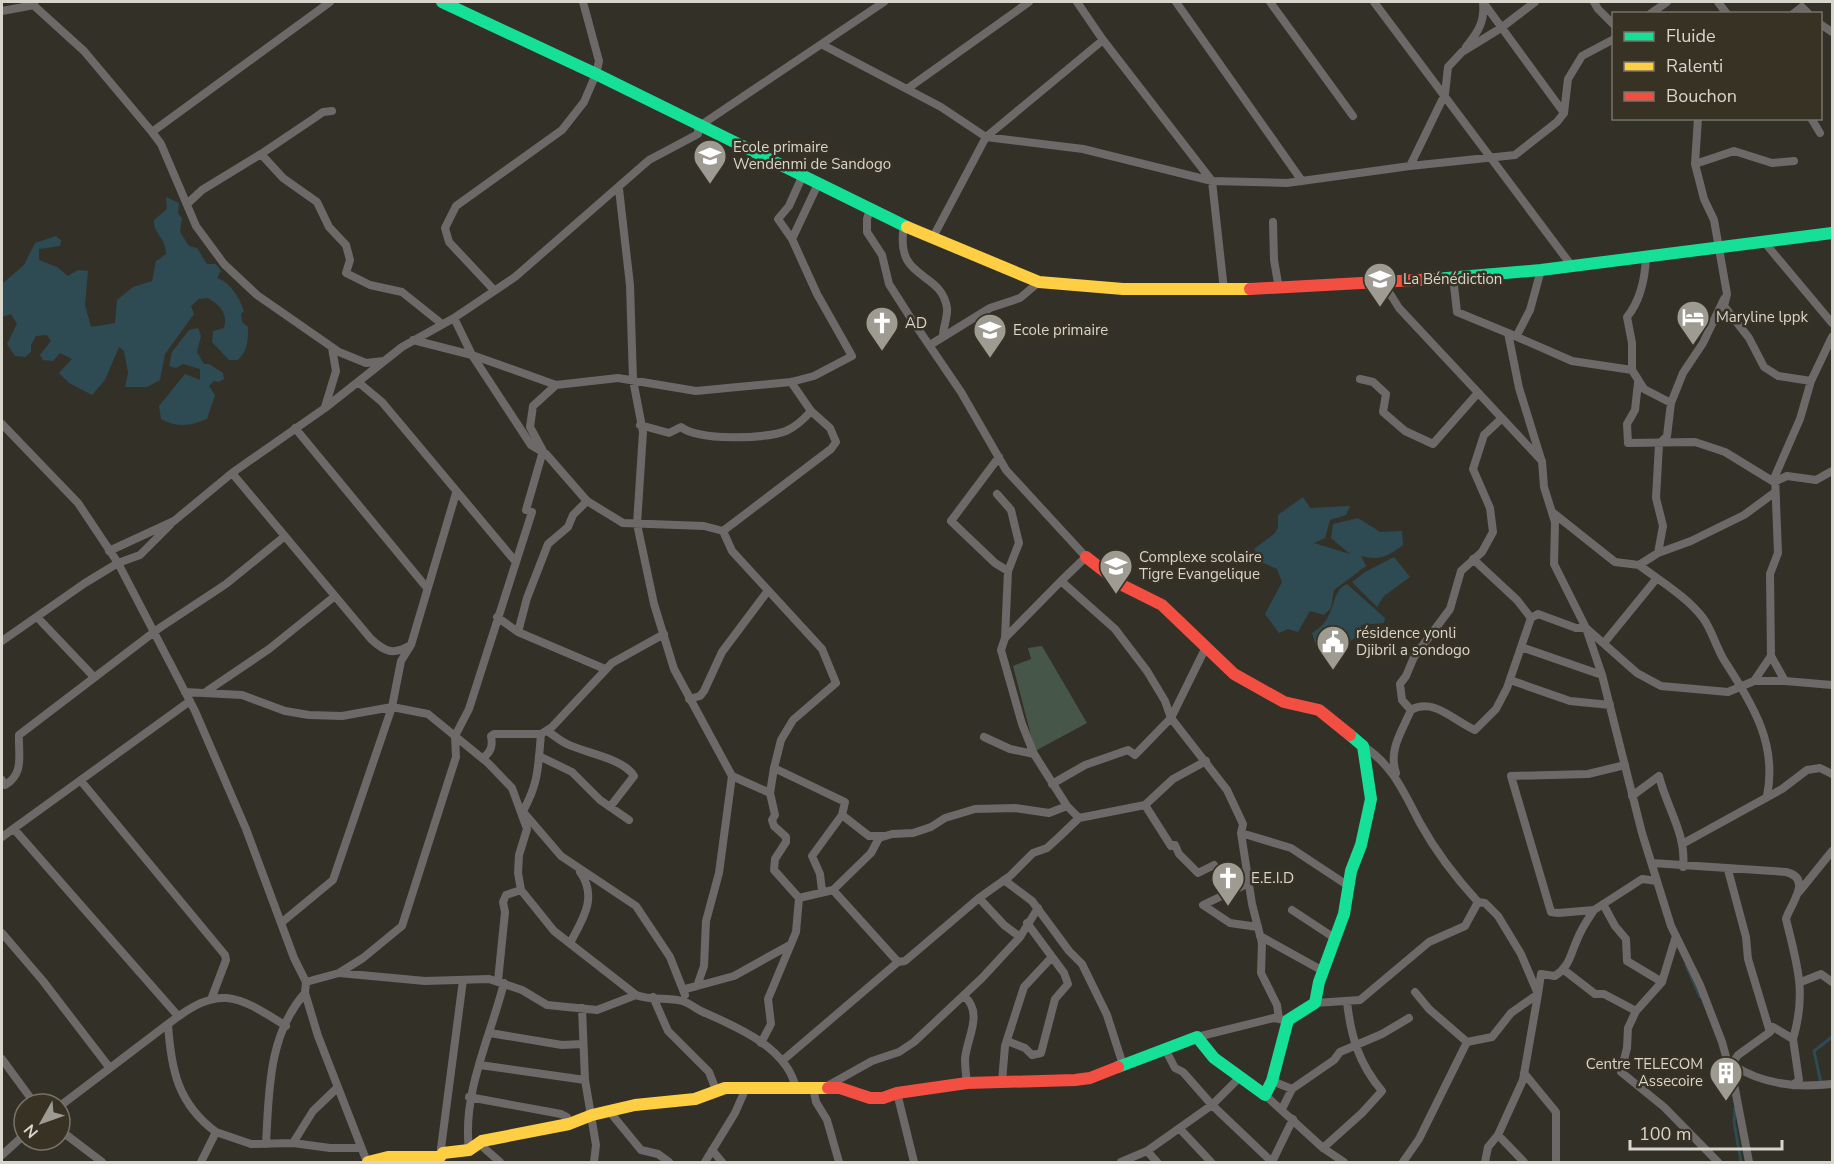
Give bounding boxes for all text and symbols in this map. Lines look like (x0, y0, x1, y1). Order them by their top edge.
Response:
legend (1612, 12, 1822, 120)
text: Fluide (1666, 24, 1716, 48)
text: Ralenti (1666, 54, 1723, 78)
text: Bouchon (1666, 84, 1737, 108)
place label: Ecole primaire Wendenmi de Sandogo (733, 137, 891, 174)
school or university icon: Ecole primaire Wendenmi de Sandogo (692, 138, 728, 185)
school or university icon: La Bénédiction (1362, 261, 1398, 308)
place label: La Bénédiction (1403, 269, 1502, 289)
hotel icon: Maryline lppk (1675, 299, 1711, 346)
church icon: AD (864, 305, 900, 352)
place label: Maryline lppk (1716, 307, 1809, 327)
school or university icon: Ecole primaire (972, 312, 1008, 359)
place label: AD (905, 313, 927, 333)
place label: Ecole primaire (1013, 320, 1108, 340)
place label: Complexe scolaire Tigre Evangelique (1139, 547, 1262, 584)
school or university icon: Complexe scolaire Tigre Evangelique (1098, 548, 1134, 595)
place label: résidence yonli Djibril a sondogo (1356, 623, 1470, 660)
public building icon: résidence yonli Djibril a sondogo (1315, 624, 1351, 671)
church icon: E.E.I.D (1210, 860, 1246, 907)
place label: E.E.I.D (1251, 868, 1294, 888)
place label: Centre TELECOM Assecoire (1586, 1054, 1703, 1091)
building icon: Centre TELECOM Assecoire (1708, 1055, 1744, 1102)
north arrow (12, 1092, 72, 1152)
scale bar (1630, 1113, 1782, 1151)
text: N (19, 1119, 44, 1143)
text: 100 m (1639, 1122, 1691, 1146)

